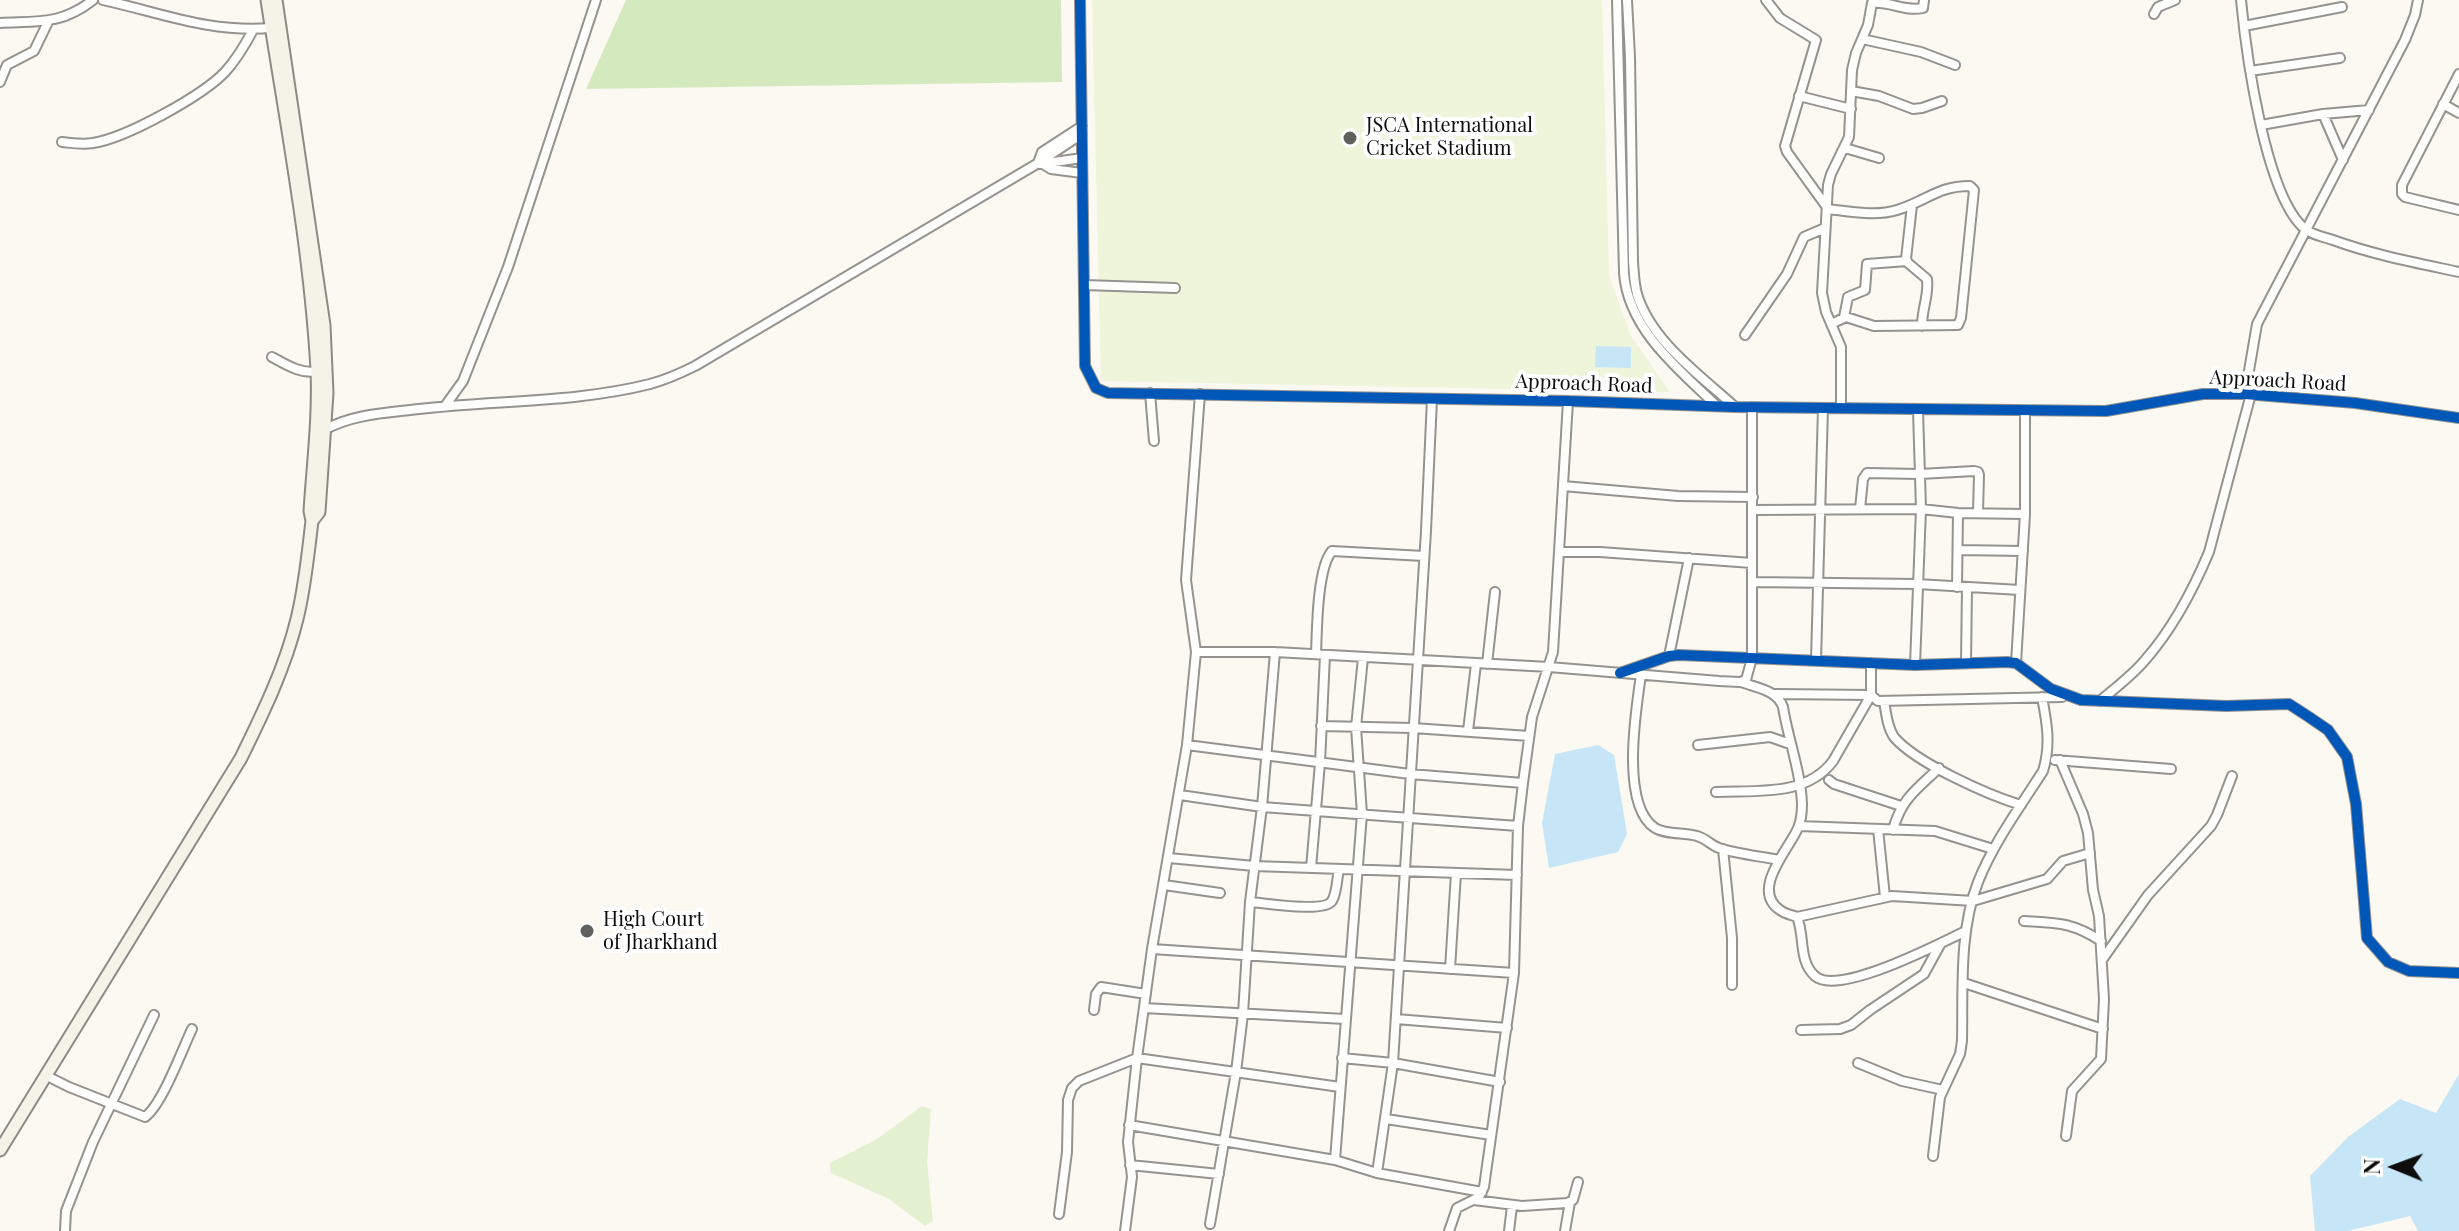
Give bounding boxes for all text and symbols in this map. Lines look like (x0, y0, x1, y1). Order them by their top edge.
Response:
place label: JSCA International Cricket Stadium (1366, 114, 1533, 161)
marker: JSCA International Cricket Stadium (1341, 129, 1359, 147)
street label: Approach Road (2209, 365, 2347, 397)
street label: Approach Road (1515, 370, 1653, 398)
place label: High Court of Jharkhand (603, 908, 718, 955)
marker: High Court of Jharkhand (578, 922, 596, 940)
north arrow (2355, 1127, 2435, 1207)
text: N (2356, 1158, 2386, 1175)

